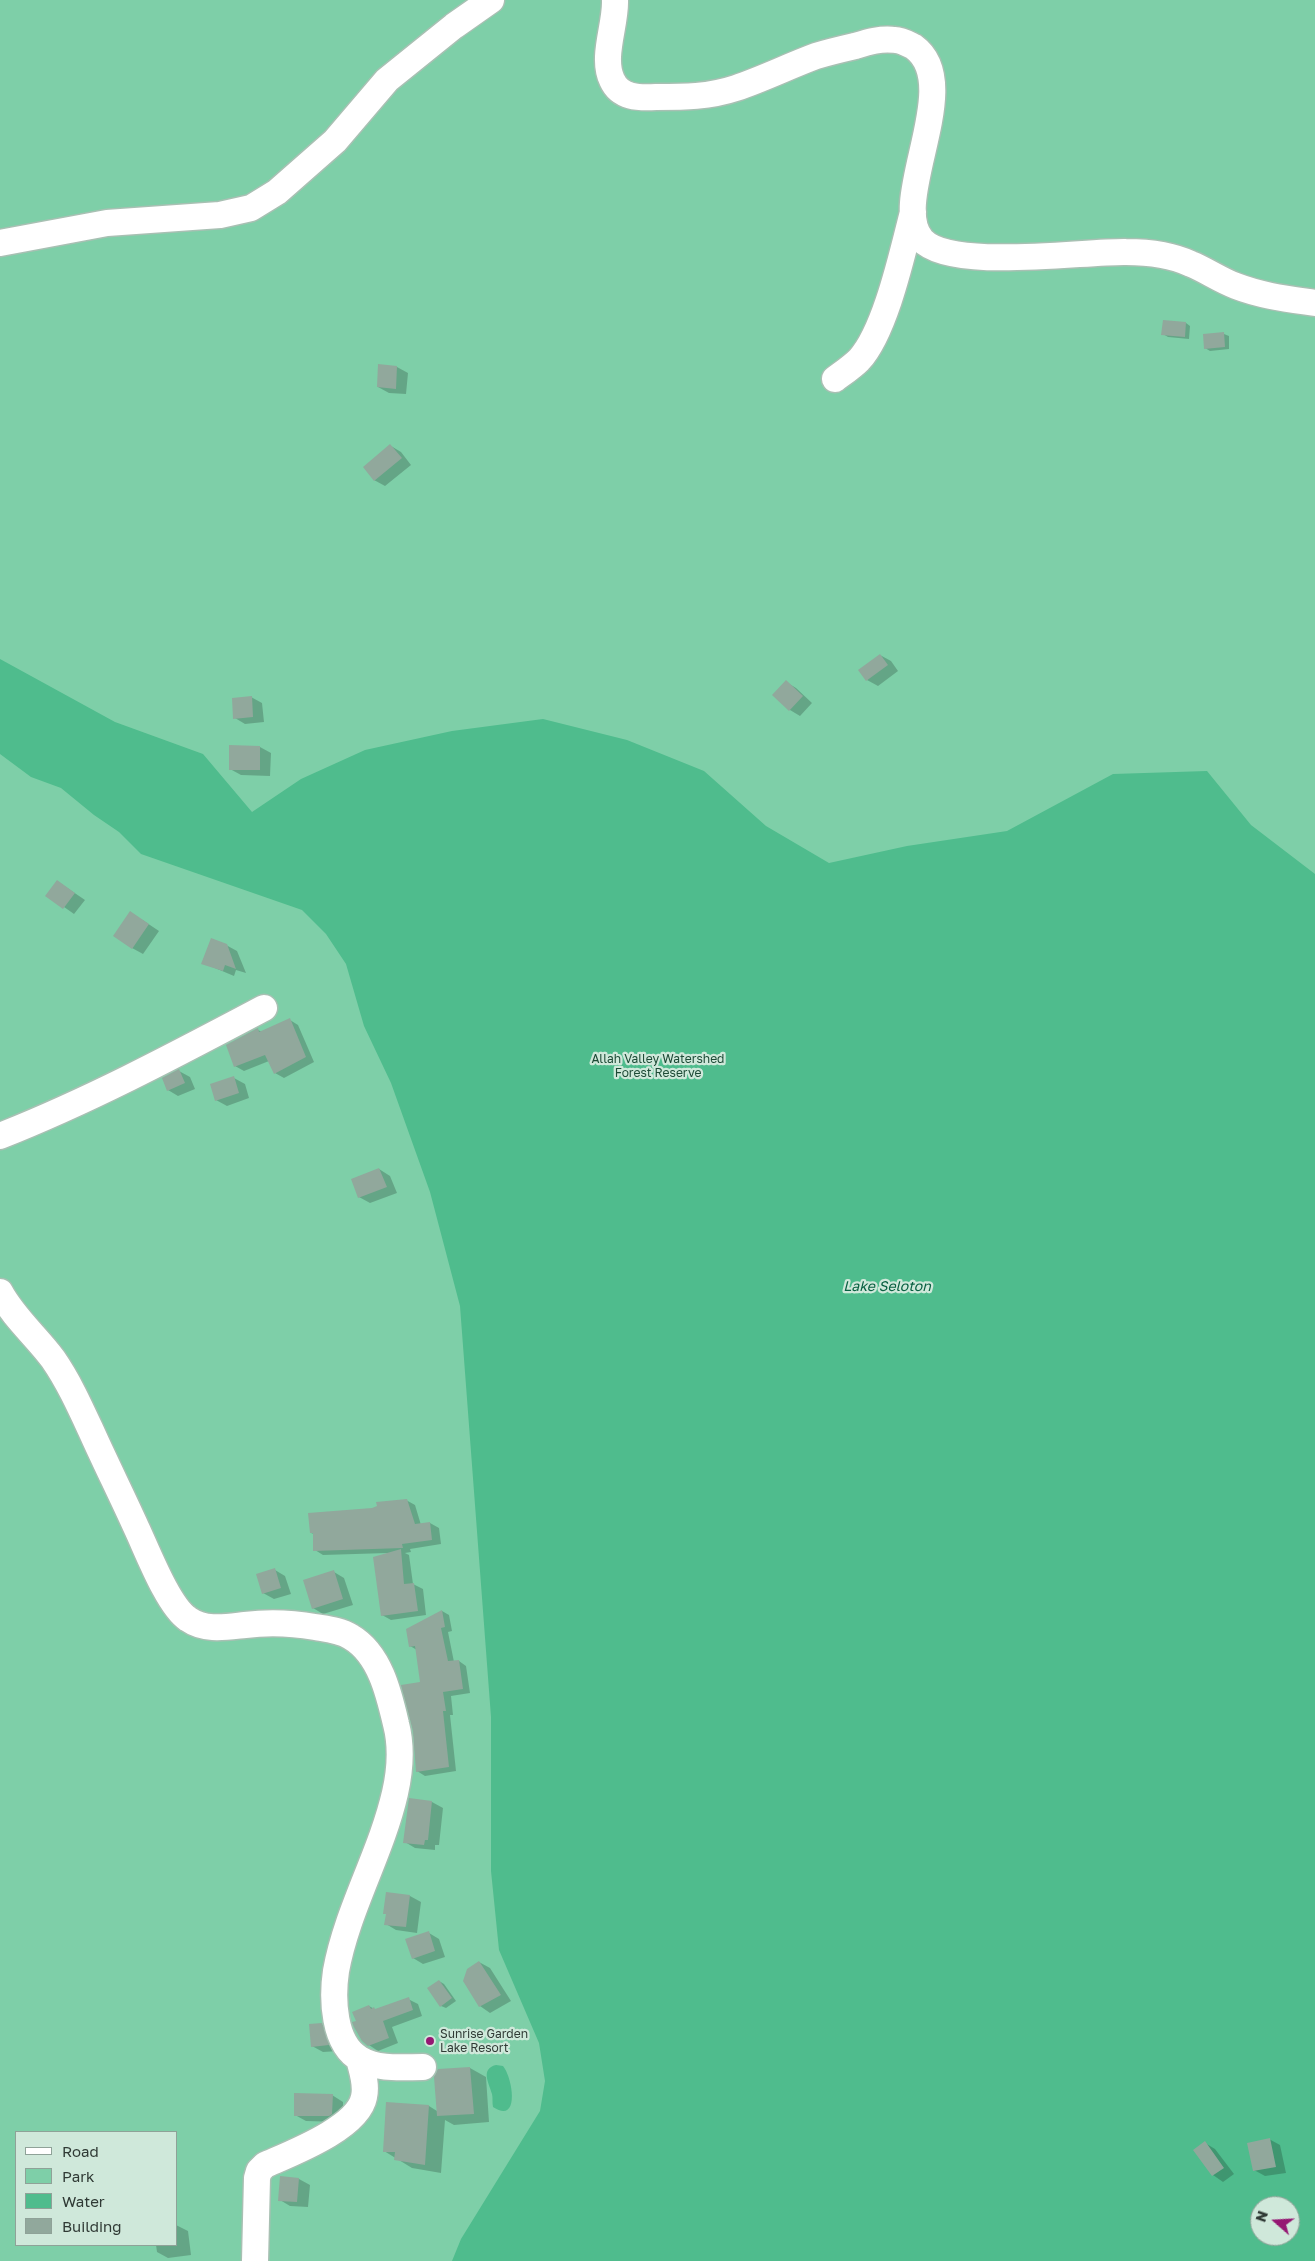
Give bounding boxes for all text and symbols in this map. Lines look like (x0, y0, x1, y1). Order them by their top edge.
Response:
park label: Allah Valley Watershed Forest Reserve (592, 1052, 724, 1080)
water label: Lake Seloton (843, 1279, 931, 1295)
place label: Sunrise Garden Lake Resort (440, 2027, 528, 2055)
marker: Sunrise Garden Lake Resort (424, 2035, 436, 2047)
legend (15, 2131, 178, 2246)
text: Road (62, 2142, 99, 2160)
text: Park (62, 2167, 94, 2185)
text: Water (62, 2192, 105, 2210)
north arrow (1250, 2196, 1300, 2246)
text: N (1252, 2208, 1271, 2224)
text: Building (62, 2217, 122, 2235)

